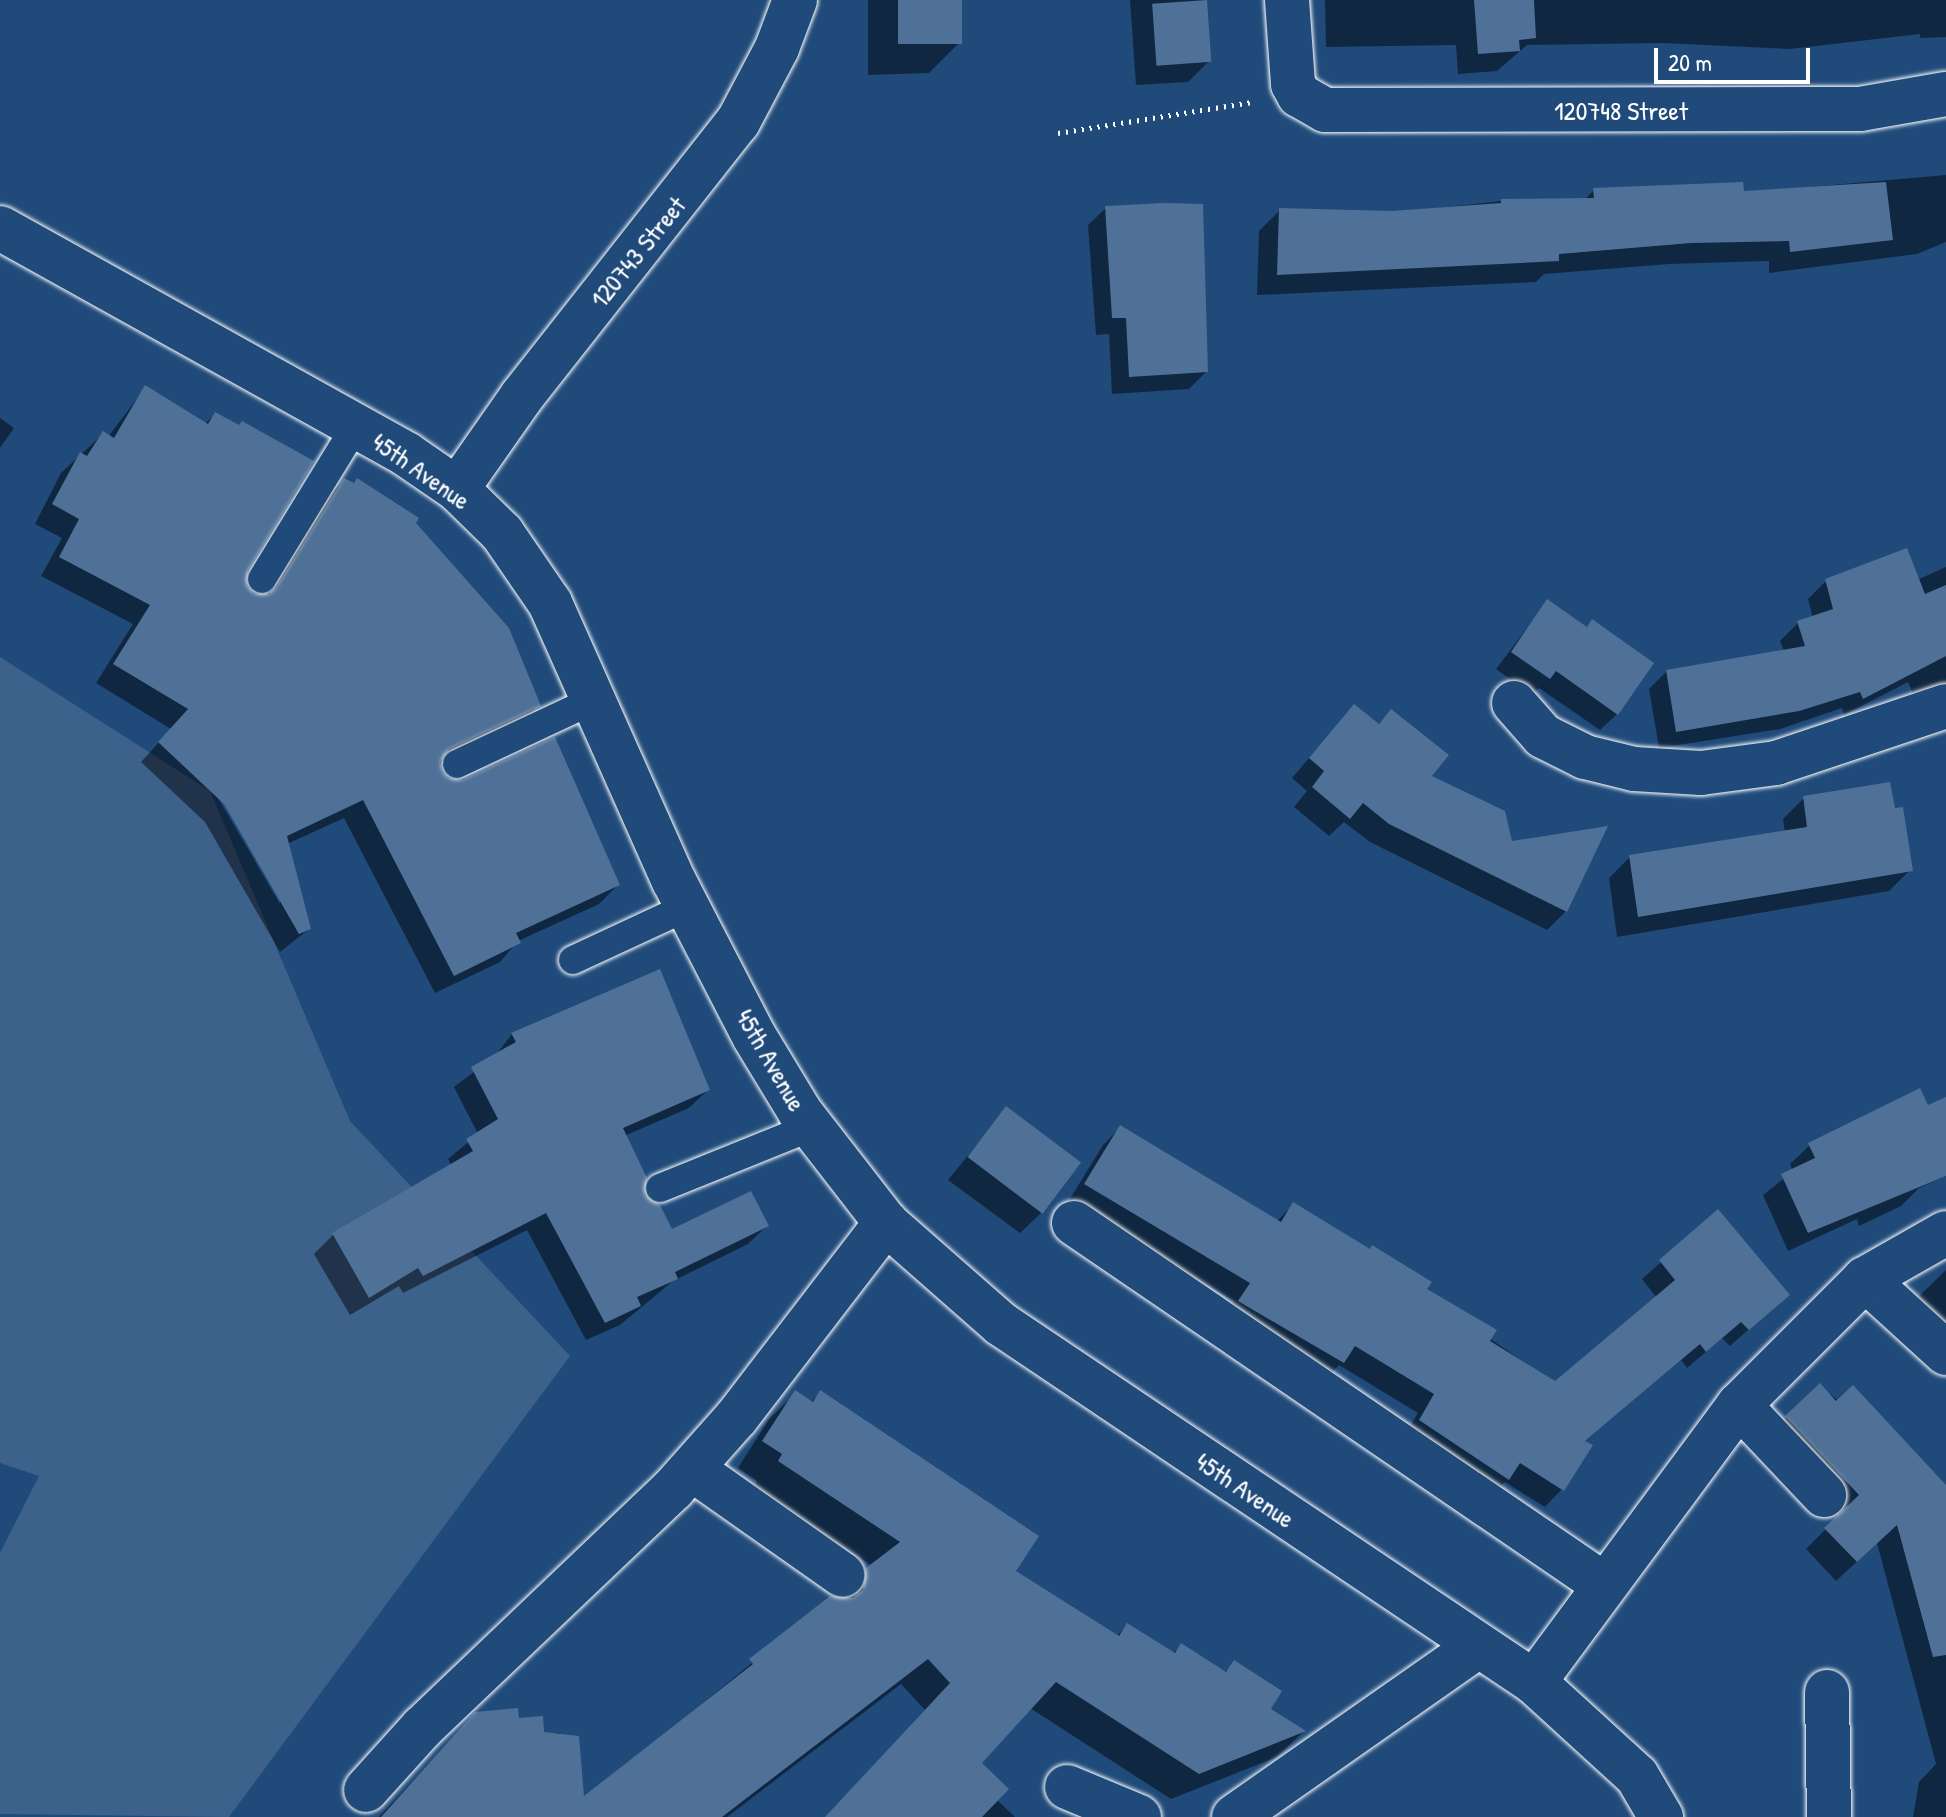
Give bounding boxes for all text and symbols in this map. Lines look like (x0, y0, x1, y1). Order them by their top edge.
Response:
scale bar (1658, 32, 1814, 82)
text: 20 m (1668, 46, 1712, 78)
street label: 120748 Street (1554, 95, 1688, 127)
street label: 120743 Street (584, 190, 692, 314)
street label: 45th Avenue (366, 426, 476, 516)
street label: 45th Avenue (729, 1003, 813, 1117)
street label: 45th Avenue (1190, 1446, 1300, 1534)

